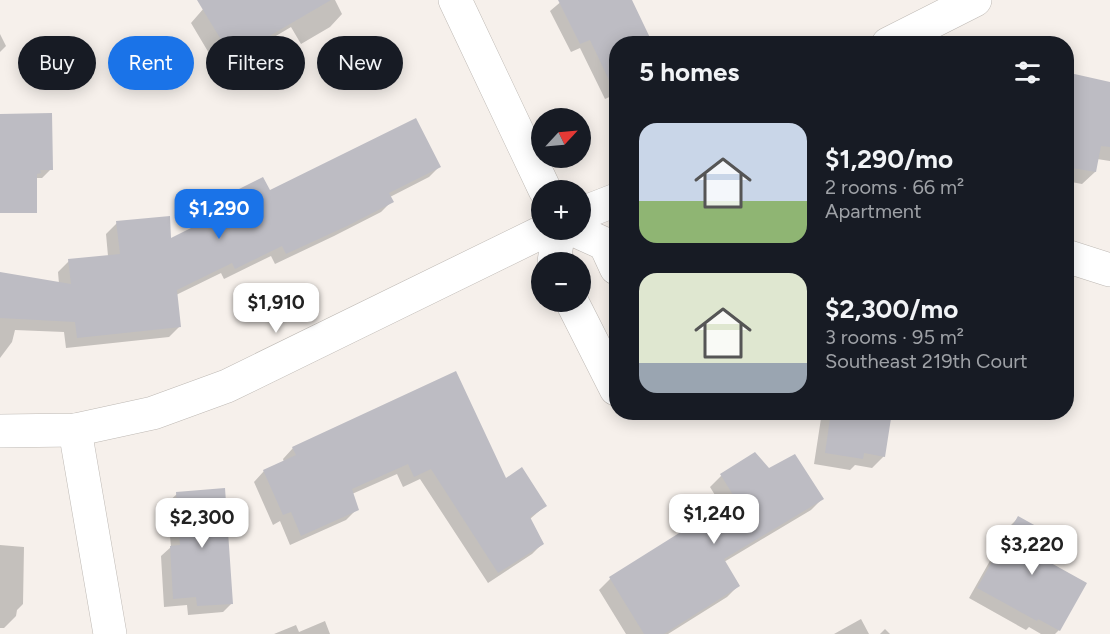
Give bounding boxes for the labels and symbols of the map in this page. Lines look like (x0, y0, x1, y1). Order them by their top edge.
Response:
north arrow (531, 108, 591, 168)
pin: $1,290 (170, 189, 268, 240)
pin: $1,910 (227, 283, 325, 334)
pin: $1,240 (665, 494, 763, 545)
pin: $2,300 (153, 498, 251, 549)
pin: $3,220 (983, 525, 1081, 576)

